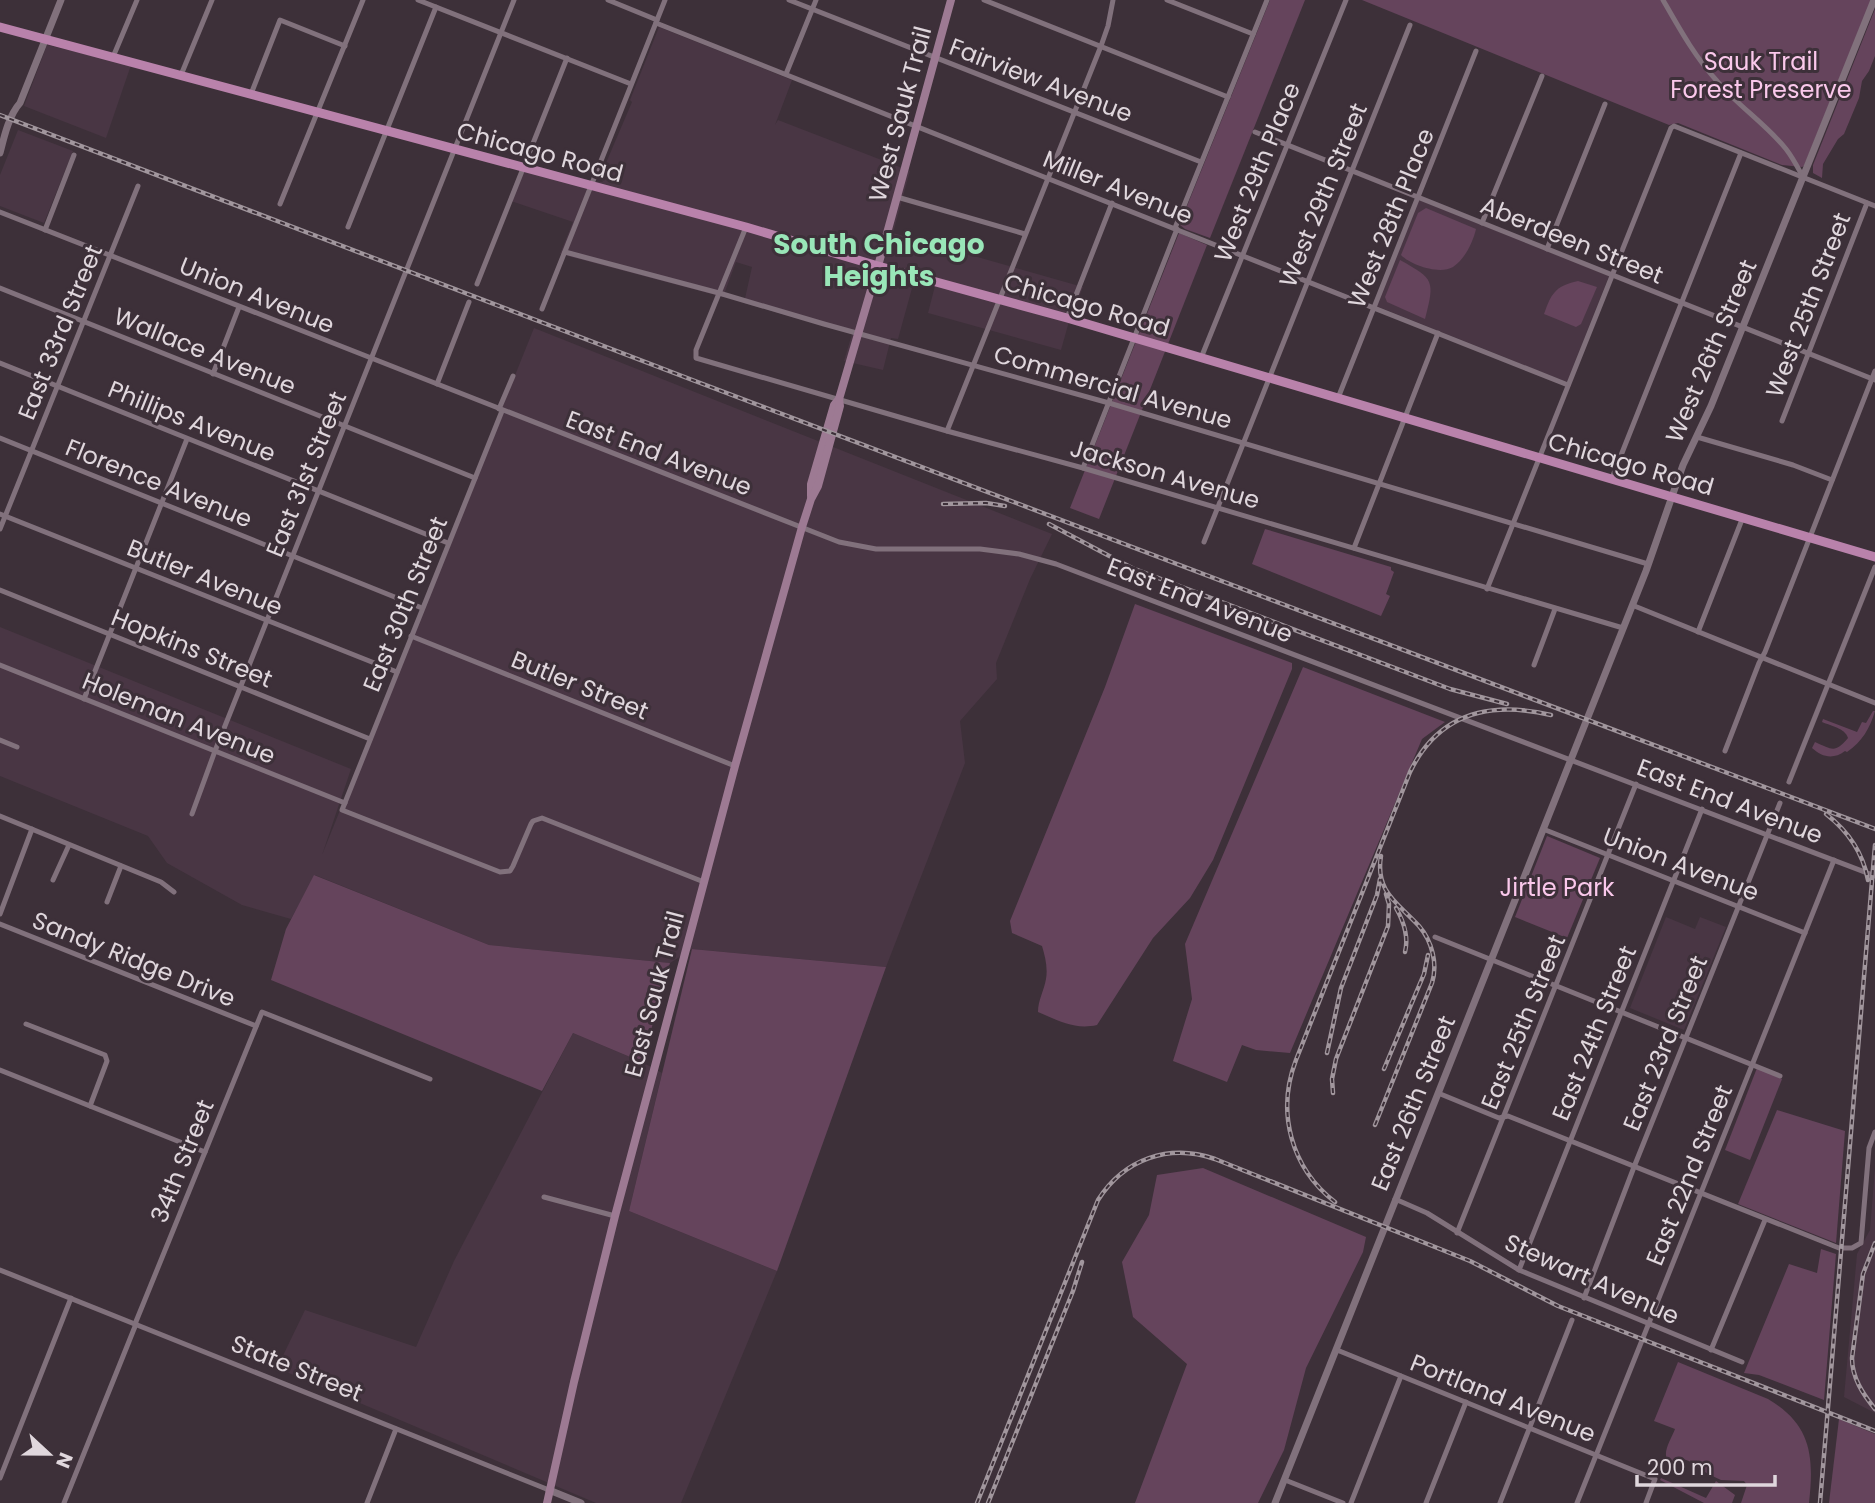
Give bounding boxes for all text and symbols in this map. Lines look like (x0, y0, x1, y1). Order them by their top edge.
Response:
street label: West Sauk Trail (861, 23, 939, 205)
street label: Fairview Avenue (945, 30, 1137, 130)
park label: Sauk Trail Forest Preserve (1670, 45, 1852, 106)
street label: West 29th Place (1206, 77, 1308, 267)
street label: West 29th Street (1271, 98, 1375, 292)
street label: Chicago Road (453, 114, 627, 190)
street label: West 28th Place (1340, 123, 1442, 313)
street label: Miller Avenue (1038, 142, 1198, 232)
street label: Aberdeen Street (1476, 188, 1668, 292)
street label: West 25th Street (1758, 208, 1858, 402)
district label: South Chicago Heights (773, 225, 985, 296)
street label: East 33rd Street (10, 239, 110, 425)
street label: Union Avenue (174, 249, 340, 341)
street label: West 26th Street (1658, 254, 1764, 448)
street label: Chicago Road (1000, 266, 1174, 344)
street label: Wallace Avenue (109, 299, 301, 403)
street label: Commercial Avenue (990, 337, 1236, 437)
street label: Phillips Avenue (103, 372, 281, 470)
street label: East 31st Street (258, 386, 354, 562)
street label: East End Avenue (561, 402, 757, 504)
street label: Chicago Road (1544, 425, 1718, 503)
street label: Florence Avenue (61, 431, 257, 535)
street label: Jackson Avenue (1066, 431, 1264, 517)
street label: East 30th Street (355, 511, 455, 697)
street label: Butler Avenue (122, 531, 288, 623)
street label: East End Avenue (1102, 549, 1298, 651)
street label: Hopkins Street (107, 601, 277, 695)
street label: Butler Street (506, 642, 654, 728)
street label: Holeman Avenue (78, 664, 280, 772)
street label: East End Avenue (1632, 750, 1828, 852)
street label: Union Avenue (1598, 819, 1764, 909)
park label: Jirtle Park (1500, 871, 1615, 904)
street label: Sandy Ridge Drive (28, 903, 240, 1015)
street label: East Sauk Trail (616, 907, 692, 1081)
street label: East 25th Street (1473, 930, 1573, 1114)
street label: East 24th Street (1544, 941, 1644, 1125)
street label: East 23rd Street (1615, 951, 1715, 1135)
street label: East 26th Street (1363, 1011, 1463, 1195)
street label: East 22nd Street (1638, 1080, 1740, 1270)
street label: 34th Street (142, 1095, 222, 1227)
street label: Stewart Avenue (1499, 1226, 1685, 1332)
street label: State Street (226, 1327, 368, 1409)
street label: Portland Avenue (1405, 1346, 1601, 1450)
north arrow (14, 1419, 84, 1489)
scale bar (1637, 1444, 1775, 1488)
text: N (49, 1448, 79, 1472)
text: 200 m (1647, 1453, 1713, 1482)

